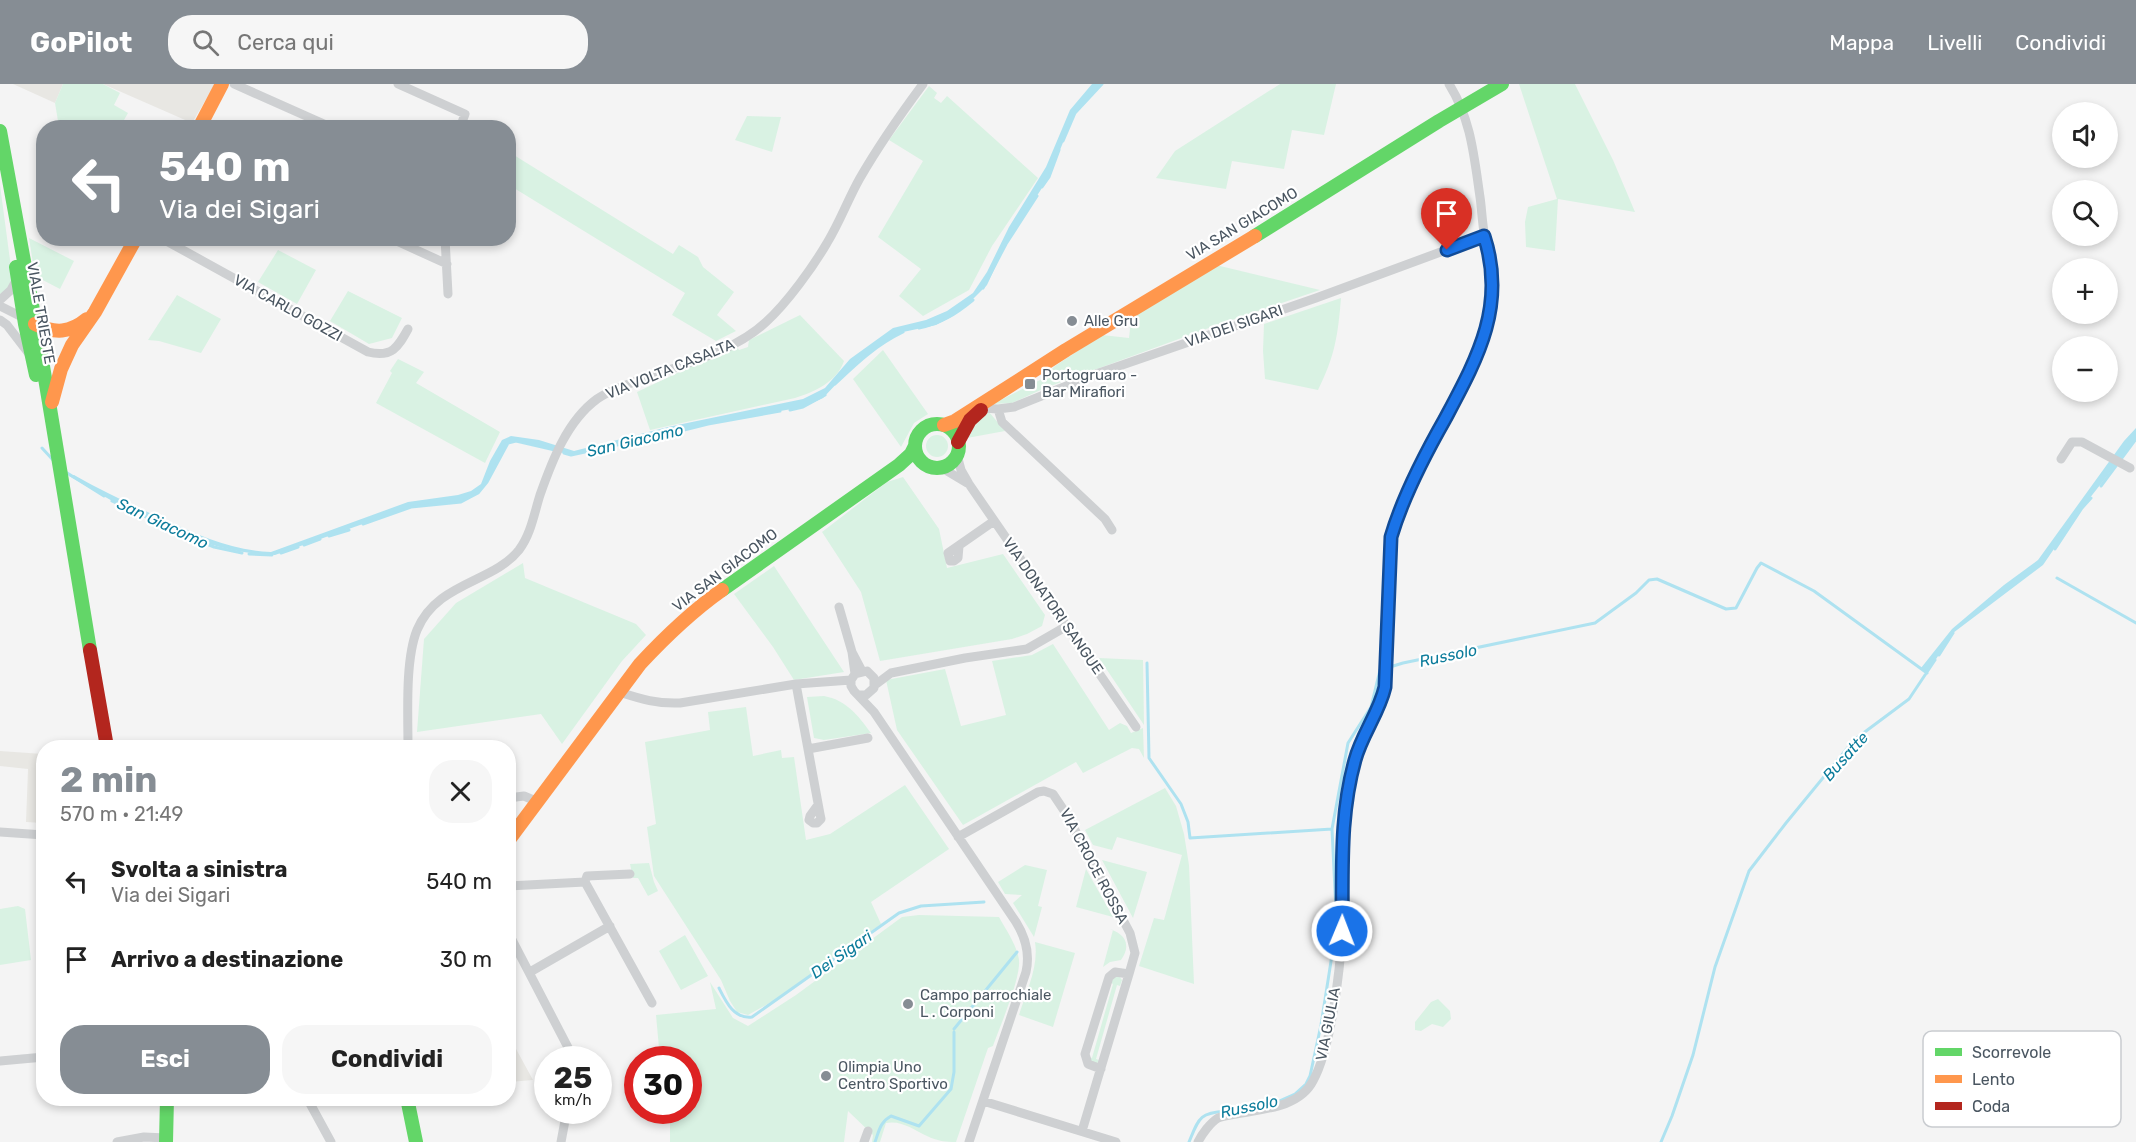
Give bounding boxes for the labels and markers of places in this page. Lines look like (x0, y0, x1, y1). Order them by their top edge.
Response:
pin (1421, 188, 1472, 250)
place label: Alle Gru (1084, 312, 1138, 330)
marker: Alle Gru (1065, 314, 1079, 328)
place label: Portogruaro - Bar Mirafiori (1042, 366, 1137, 401)
marker: Portogruaro - Bar Mirafiori (1023, 377, 1037, 391)
place label: Campo parrochiale L . Corponi (920, 986, 1051, 1021)
marker: Campo parrochiale L . Corponi (901, 997, 915, 1011)
place label: Olimpia Uno Centro Sportivo (838, 1058, 948, 1093)
marker: Olimpia Uno Centro Sportivo (819, 1069, 833, 1083)

